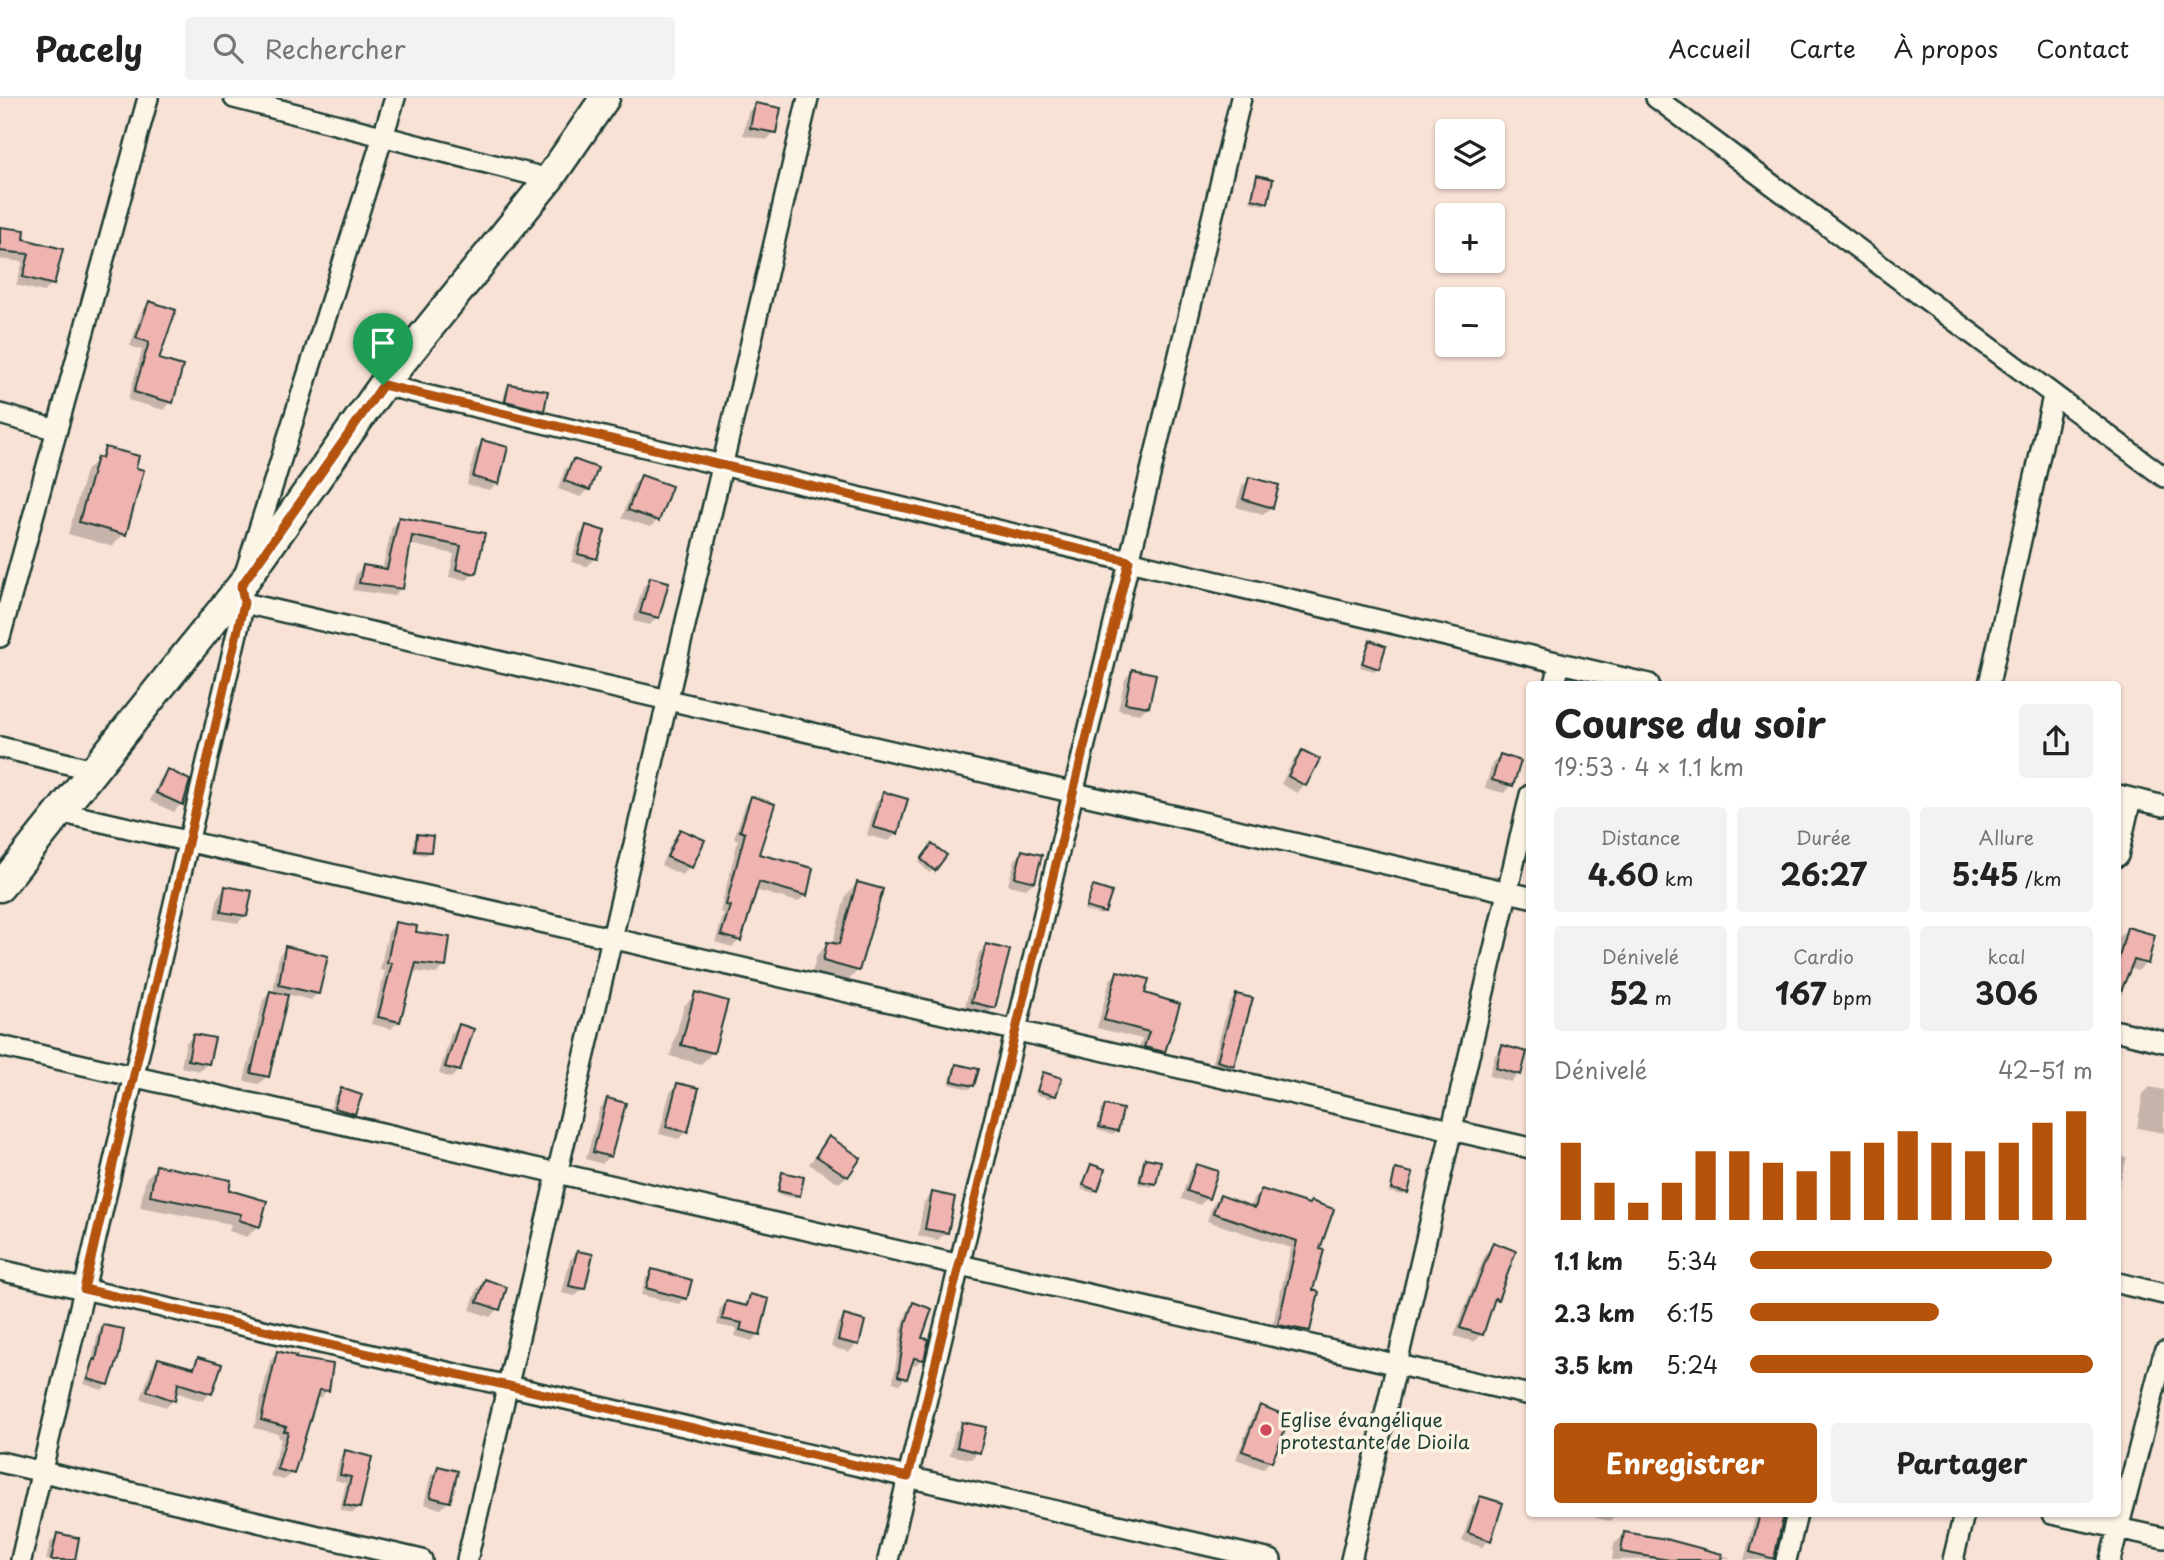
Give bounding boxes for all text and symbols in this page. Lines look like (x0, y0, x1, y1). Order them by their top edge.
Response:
search box (185, 17, 675, 80)
text: Pacely (35, 23, 143, 73)
icon: search (209, 29, 247, 67)
text: Rechercher (265, 29, 406, 68)
text: Accueil (1668, 30, 1751, 66)
text: Carte (1789, 30, 1856, 66)
text: À propos (1894, 30, 1998, 66)
text: Contact (2036, 30, 2129, 66)
map controls (1435, 119, 1505, 357)
button: layers (1435, 119, 1505, 189)
button: + (1435, 203, 1505, 273)
button: − (1435, 287, 1505, 357)
pin (353, 313, 413, 385)
icon: arrive (364, 324, 402, 362)
text: Course du soir (1554, 694, 1826, 751)
button: share (2019, 704, 2093, 778)
text: 19:53 · 4 × 1.1 km (1554, 749, 1744, 784)
text: Distance (1601, 823, 1680, 851)
text: Durée (1796, 823, 1851, 851)
text: Allure (1979, 823, 2034, 851)
text: 4.60 (1588, 851, 1659, 896)
text: 26:27 (1780, 851, 1867, 896)
text: 5:45 (1952, 851, 2019, 896)
text: km (1659, 864, 1693, 892)
text: /km (2019, 864, 2061, 892)
text: Dénivelé (1602, 942, 1679, 970)
text: Cardio (1793, 942, 1854, 970)
text: kcal (1988, 942, 2025, 970)
text: 52 (1609, 970, 1648, 1015)
text: 167 (1775, 970, 1826, 1015)
text: 306 (1975, 970, 2038, 1015)
text: m (1648, 983, 1672, 1011)
text: bpm (1826, 983, 1872, 1011)
text: Dénivelé (1554, 1052, 1647, 1087)
text: 42–51 m (1998, 1052, 2093, 1087)
text: 1.1 km (1554, 1243, 1623, 1278)
text: 5:34 (1666, 1243, 1718, 1278)
text: 2.3 km (1554, 1295, 1635, 1330)
text: 6:15 (1666, 1295, 1714, 1330)
text: 3.5 km (1554, 1347, 1634, 1382)
text: 5:24 (1666, 1347, 1718, 1382)
place label: Eglise évangélique protestante de Dioila (1280, 1405, 1470, 1455)
marker: Eglise évangélique protestante de Dioila (1258, 1422, 1274, 1438)
button: Enregistrer (1554, 1423, 1817, 1503)
button: Partager (1831, 1423, 2093, 1503)

